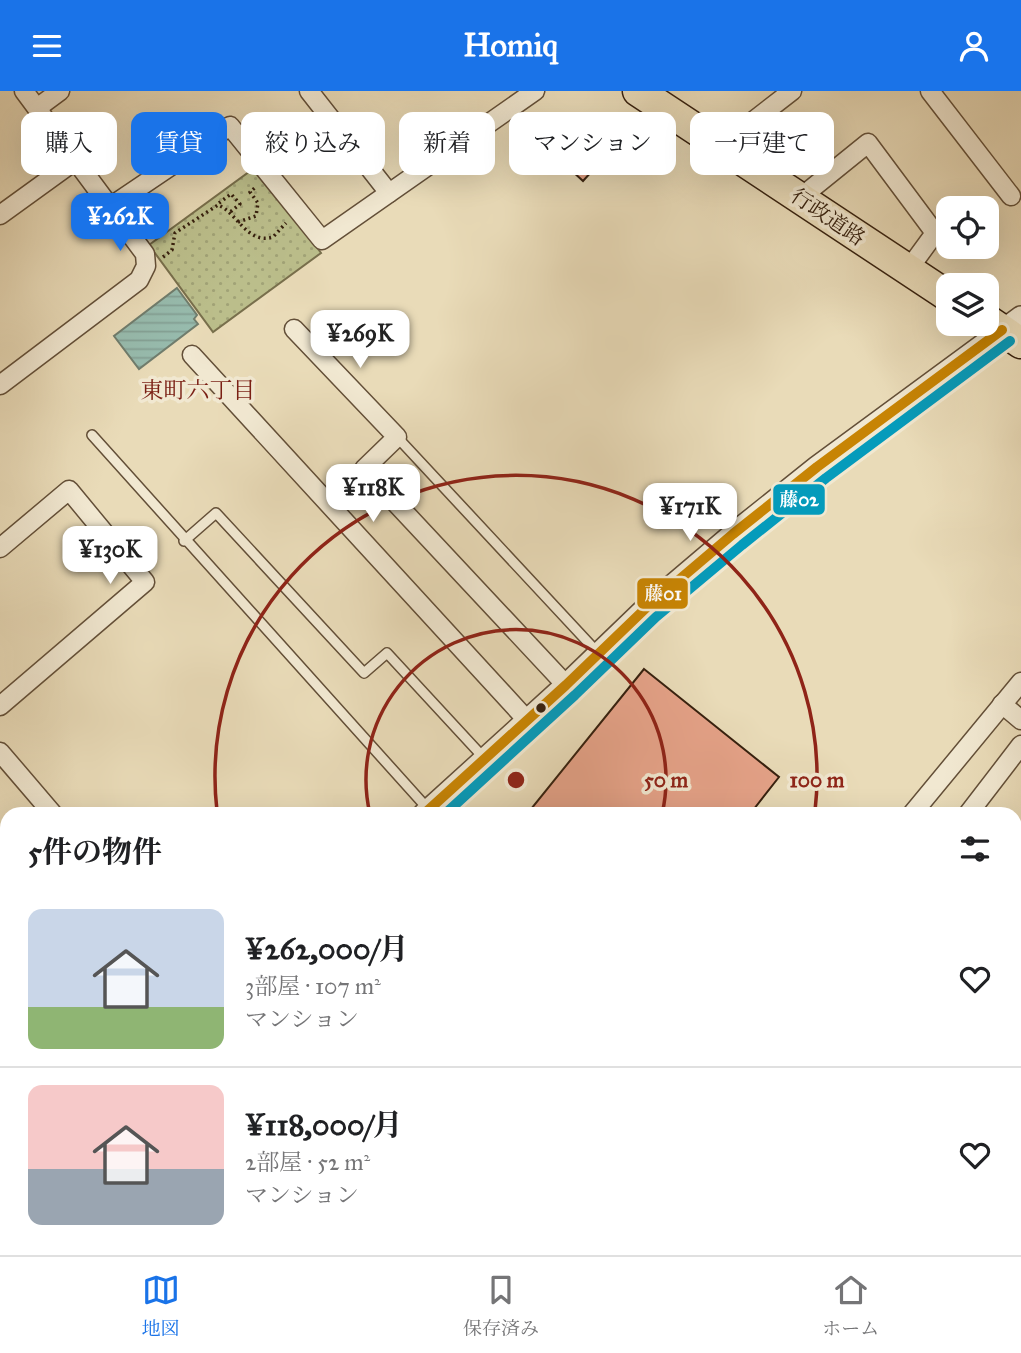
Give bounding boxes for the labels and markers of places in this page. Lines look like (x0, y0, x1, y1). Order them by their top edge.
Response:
pin: ¥262K (71, 193, 169, 253)
pin: ¥269K (311, 310, 409, 370)
pin: ¥118K (324, 465, 422, 524)
pin: ¥171K (641, 483, 739, 543)
pin: ¥130K (61, 526, 159, 586)
unlabelled marker (534, 701, 548, 715)
centre of rings (504, 768, 528, 792)

